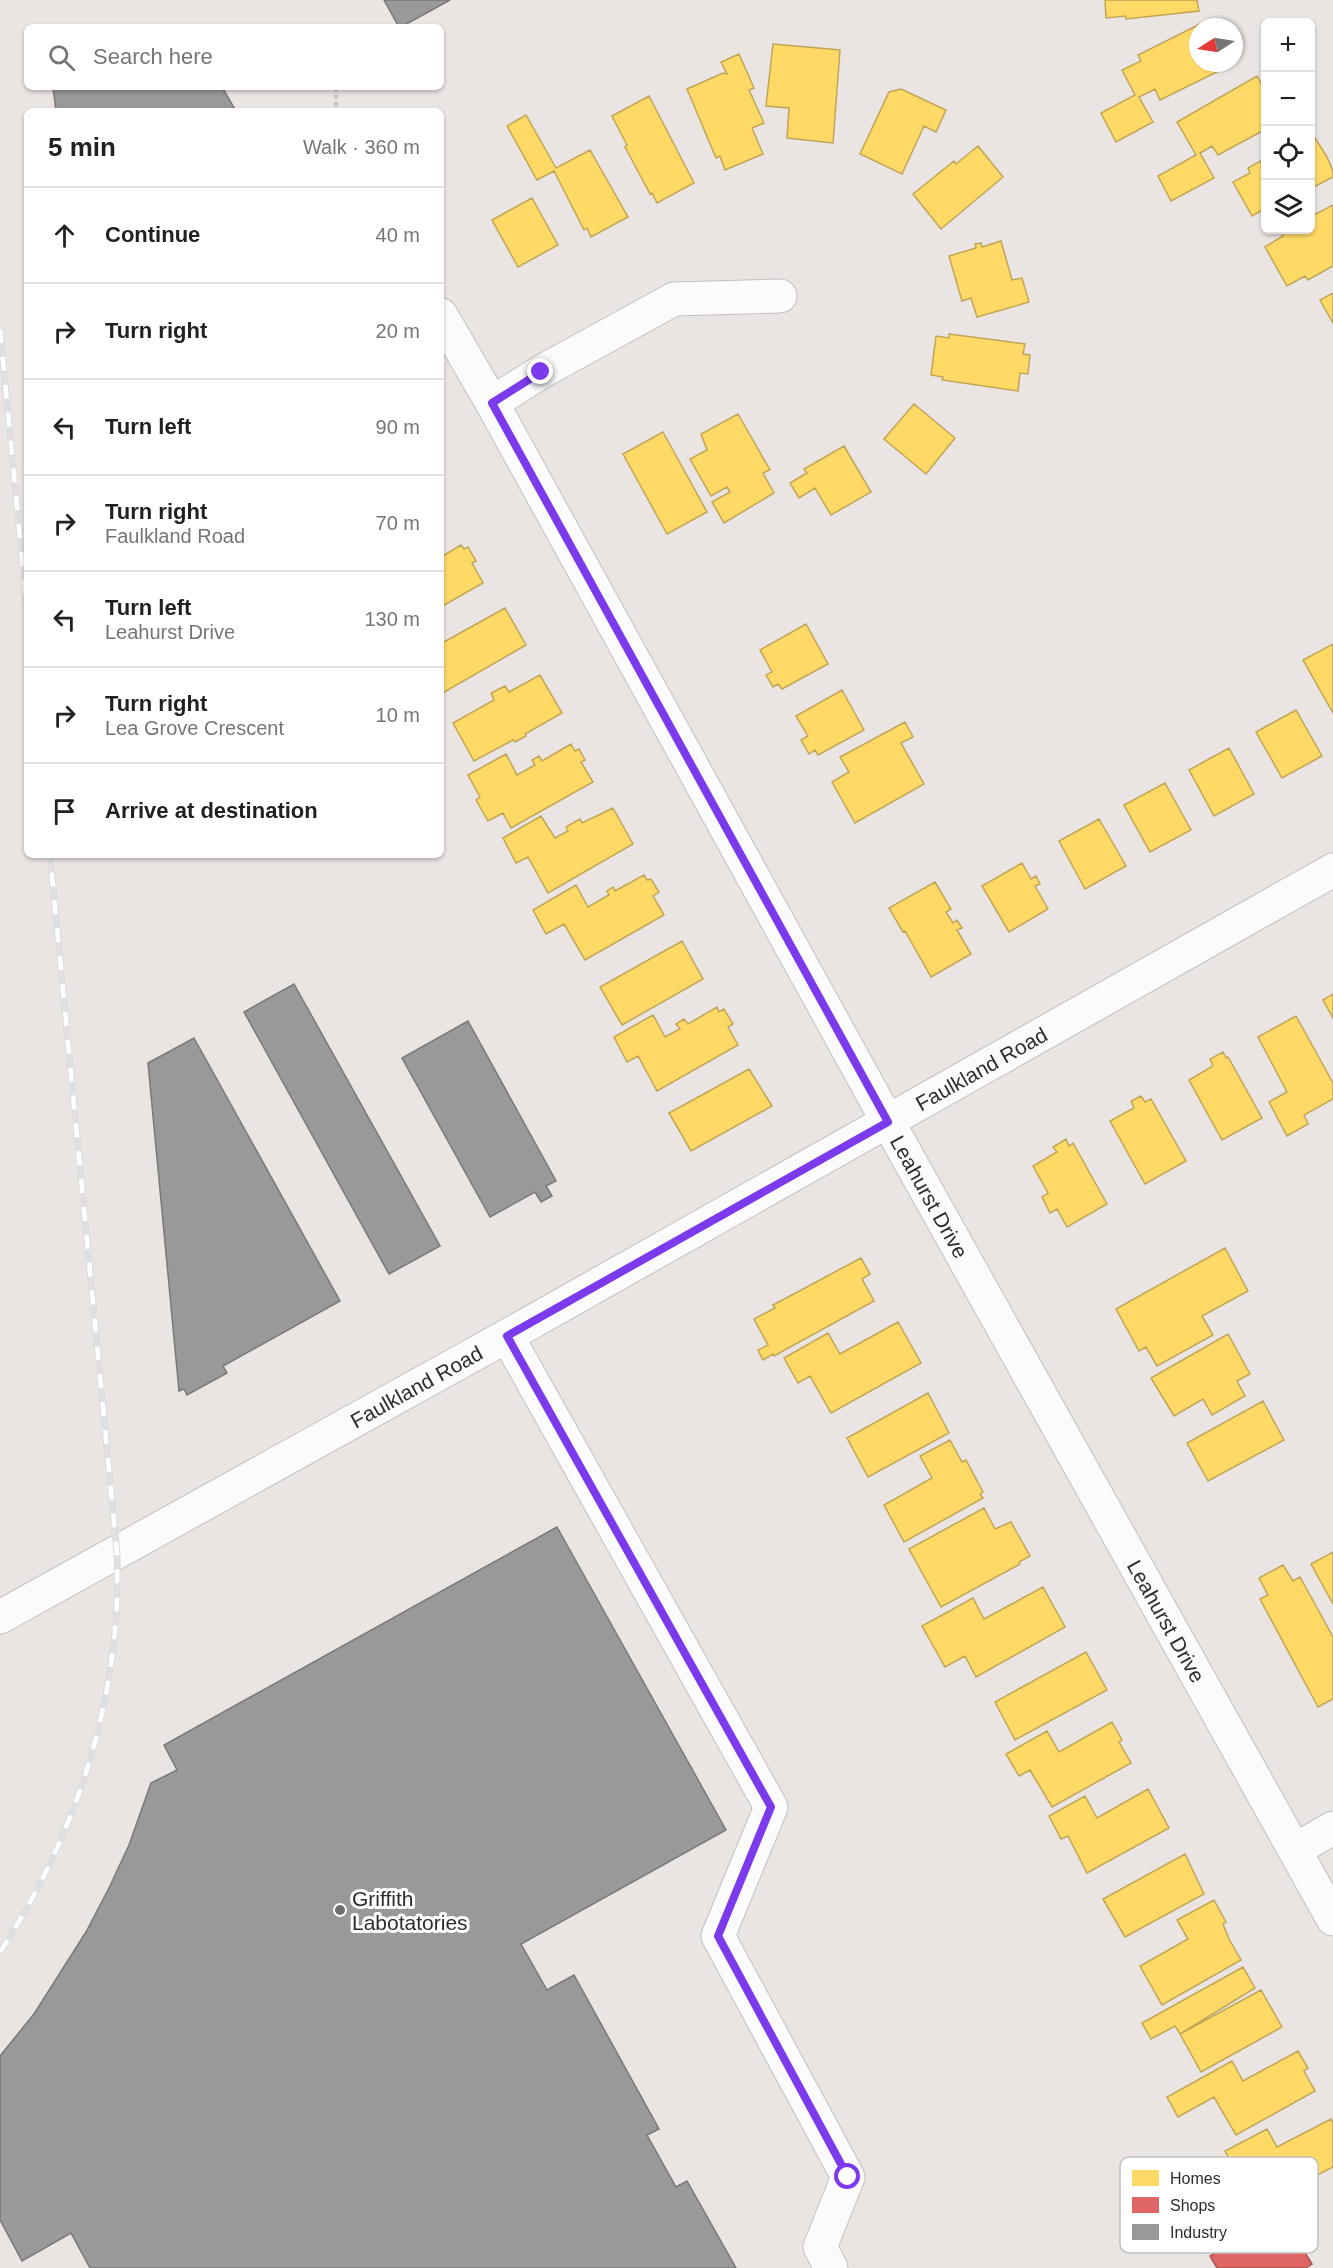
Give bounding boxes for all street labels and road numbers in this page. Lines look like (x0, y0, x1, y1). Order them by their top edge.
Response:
street label: Faulkland Road (911, 1022, 1051, 1115)
street label: Leahurst Drive (886, 1131, 973, 1262)
street label: Faulkland Road (346, 1341, 486, 1432)
street label: Leahurst Drive (1123, 1556, 1210, 1686)

